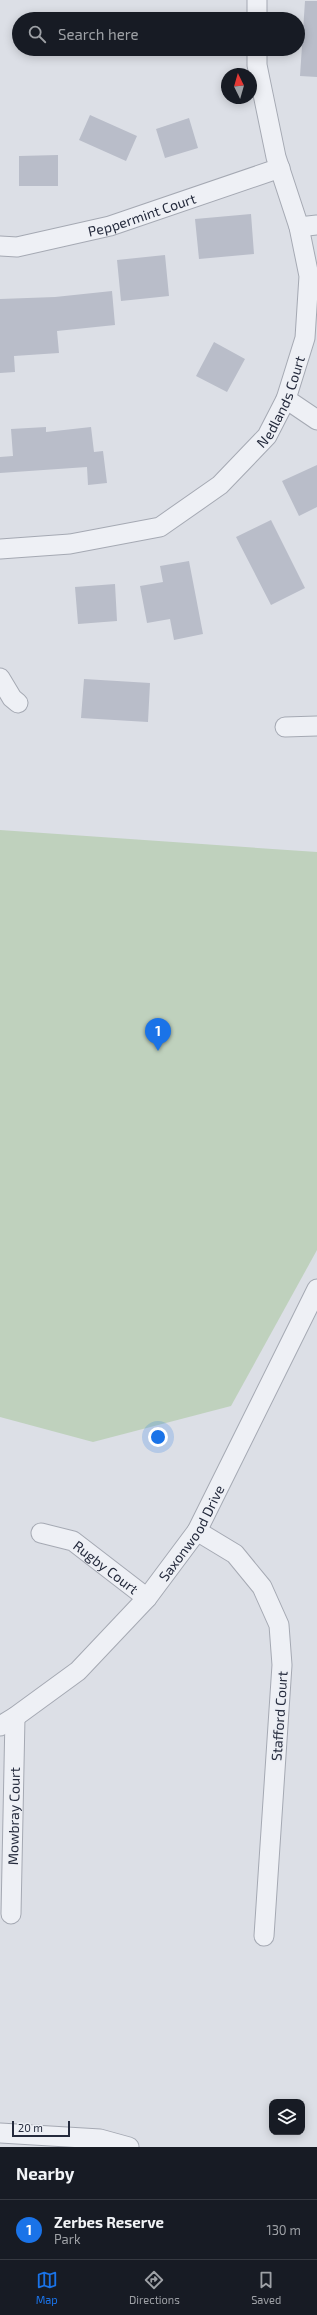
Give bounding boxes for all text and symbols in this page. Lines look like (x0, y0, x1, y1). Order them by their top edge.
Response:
search box (12, 12, 305, 56)
icon: search (26, 23, 48, 45)
text: Search here (58, 25, 139, 43)
north arrow (221, 68, 257, 104)
street label: Peppermint Court (86, 189, 198, 239)
street label: Nedlands Court (252, 354, 307, 451)
pin: 1 (145, 1018, 171, 1051)
your location (148, 1427, 168, 1447)
street label: Saxonwood Drive (154, 1482, 227, 1584)
street label: Rugby Court (70, 1536, 142, 1597)
street label: Stafford Court (267, 1670, 291, 1762)
street label: Mowbray Court (3, 1767, 22, 1865)
map controls (269, 2099, 305, 2135)
button: layers (269, 2099, 305, 2135)
scale bar (12, 2119, 70, 2138)
text: 20 m (18, 2121, 43, 2134)
text: Nearby (16, 2163, 74, 2183)
text: Zerbes Reserve (54, 2213, 164, 2231)
text: 1 (26, 2222, 32, 2238)
text: 130 m (266, 2222, 301, 2238)
text: Park (54, 2231, 81, 2247)
tab: Map (36, 2269, 58, 2306)
tab: Directions (129, 2269, 180, 2306)
tab: Saved (251, 2269, 281, 2306)

